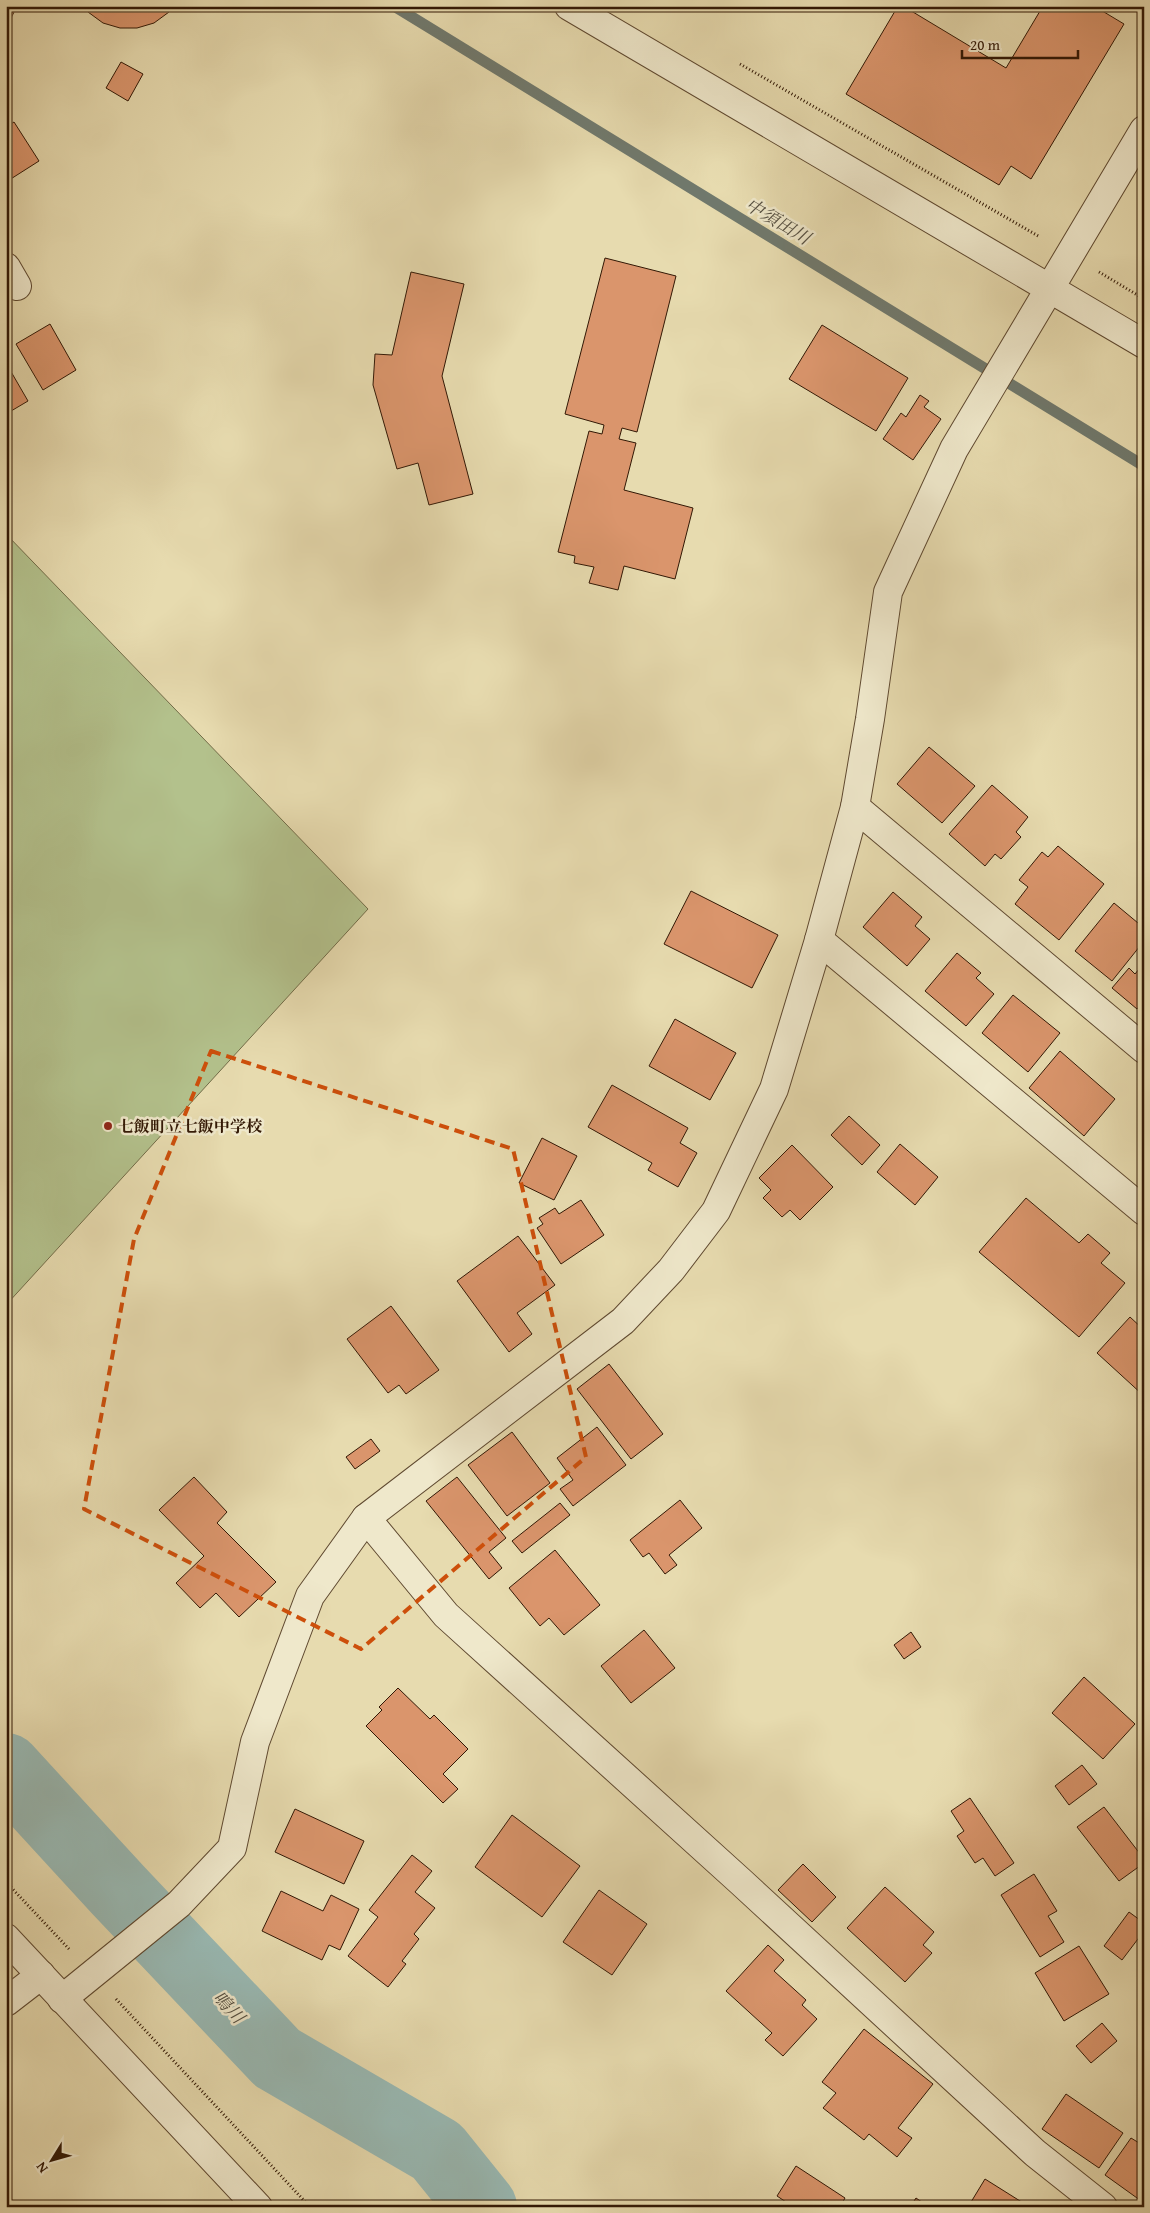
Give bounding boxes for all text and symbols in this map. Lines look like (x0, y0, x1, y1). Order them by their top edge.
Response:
scale bar (962, 28, 1079, 60)
text: 20 m (970, 34, 1001, 55)
water label: 中須田川 (740, 191, 818, 252)
place label: 七飯町立七飯中学校 (118, 1114, 263, 1138)
marker: 七飯町立七飯中学校 (102, 1120, 114, 1132)
water label: 鳴川 (207, 1985, 253, 2031)
north arrow (28, 2136, 78, 2186)
text: N (30, 2158, 52, 2178)

